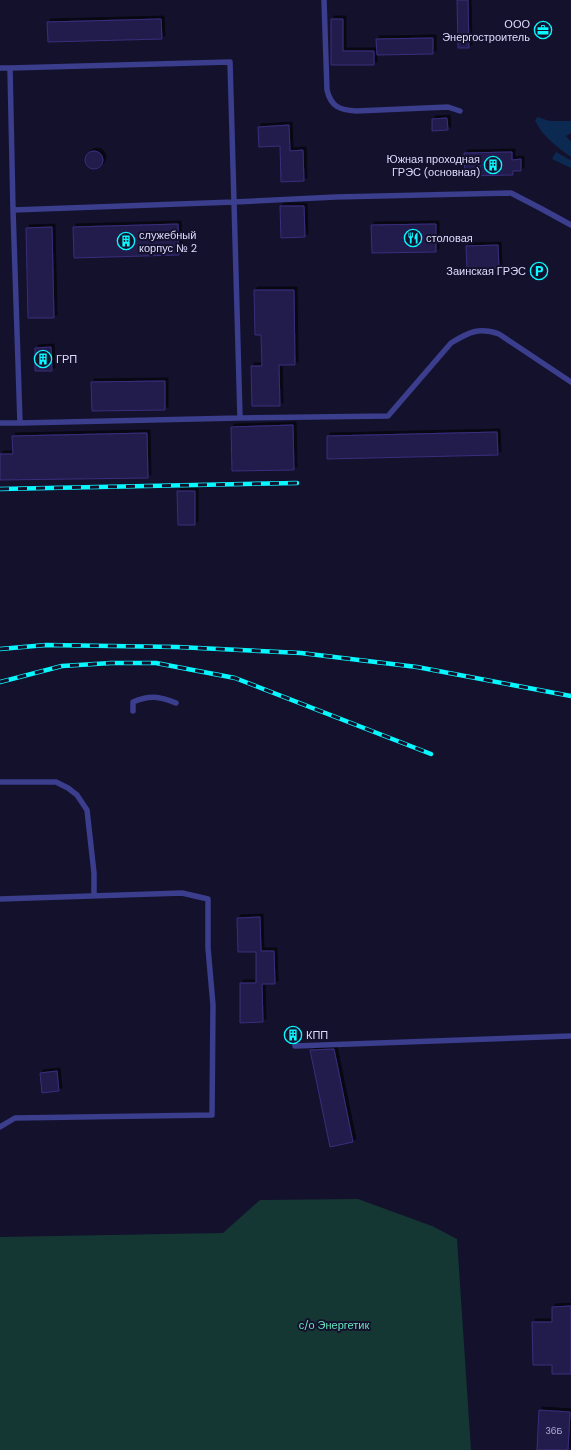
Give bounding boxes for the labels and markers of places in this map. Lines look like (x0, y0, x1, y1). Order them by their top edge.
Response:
place label: ООО Энергостроитель (442, 17, 530, 44)
office icon: ООО Энергостроитель (533, 20, 553, 40)
place label: Южная проходная ГРЭС (основная) (387, 152, 480, 179)
building icon: Южная проходная ГРЭС (основная) (483, 155, 503, 175)
place label: служебный корпус № 2 (139, 228, 197, 255)
restaurant icon: столовая (403, 228, 423, 248)
building icon: служебный корпус № 2 (116, 231, 136, 251)
place label: столовая (426, 231, 473, 245)
parking icon: Заинская ГРЭС (529, 261, 549, 281)
place label: Заинская ГРЭС (446, 264, 526, 278)
building icon: ГРП (33, 349, 53, 369)
place label: ГРП (56, 352, 77, 366)
building icon: КПП (283, 1025, 303, 1045)
place label: КПП (306, 1028, 328, 1042)

